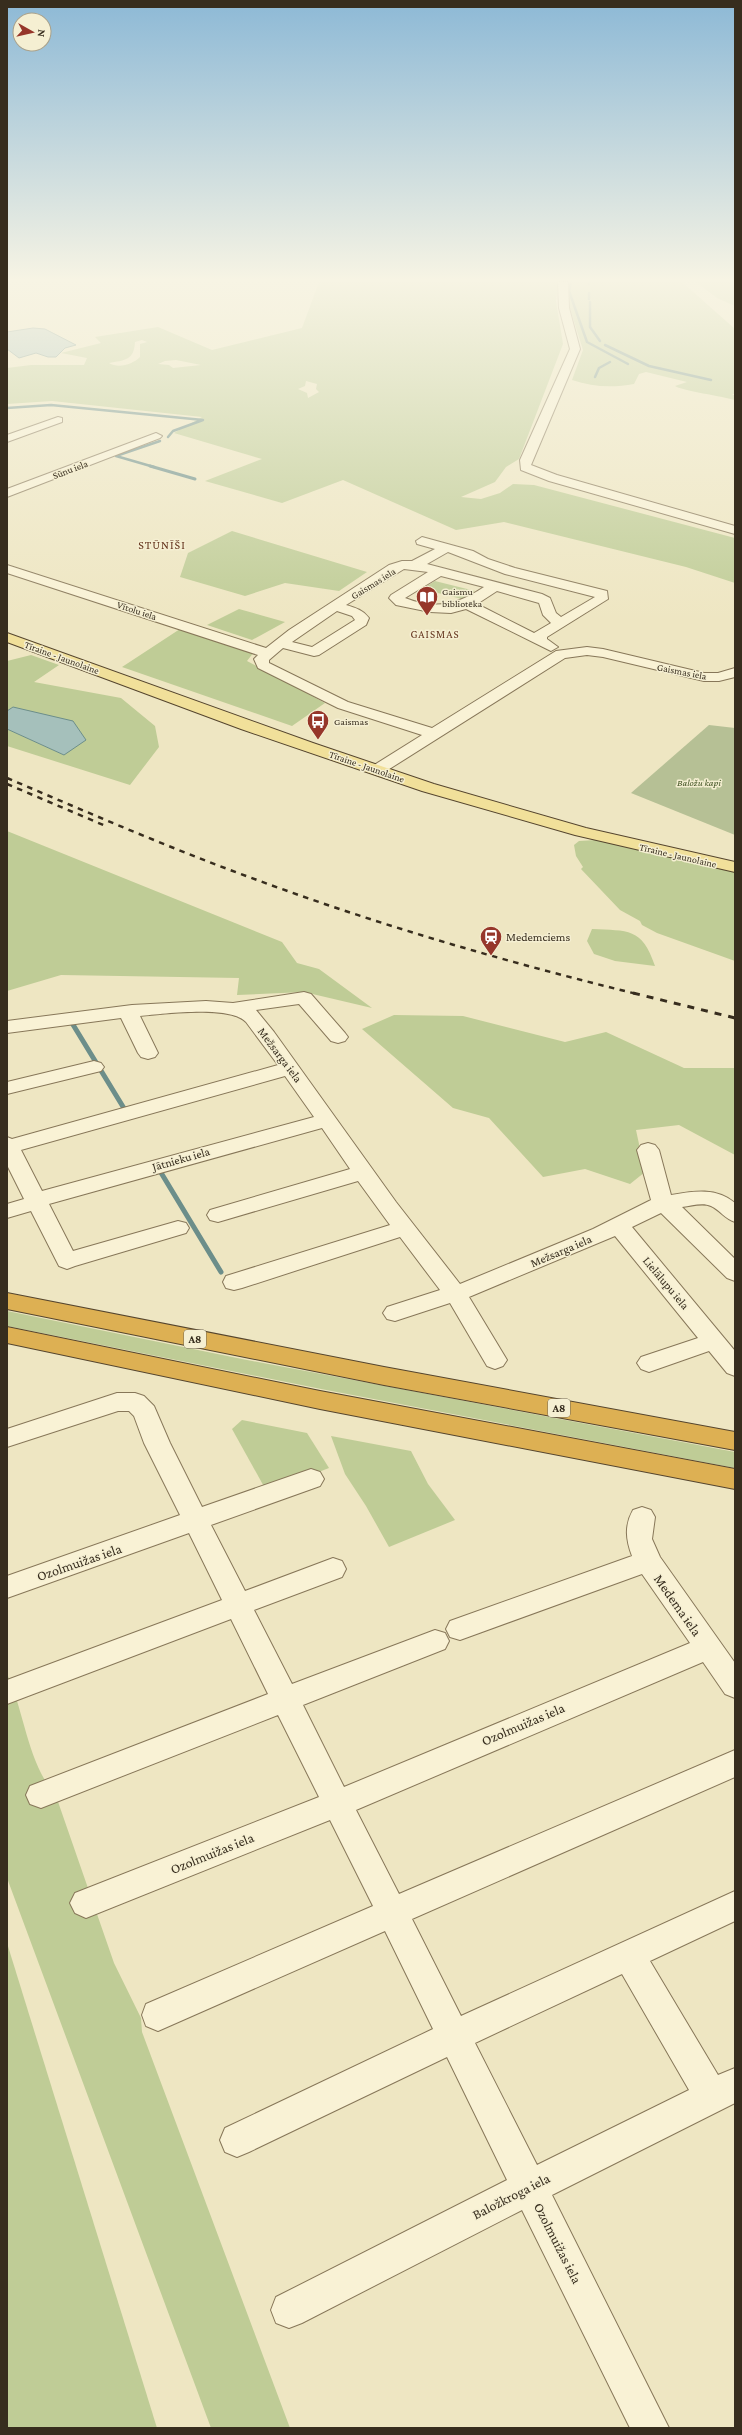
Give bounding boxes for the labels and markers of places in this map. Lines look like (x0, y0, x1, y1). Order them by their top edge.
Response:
library icon: Gaismu bibliotēka (414, 584, 440, 617)
place label: Gaismu bibliotēka (442, 586, 482, 609)
bus stop icon: Gaismas (305, 708, 331, 741)
place label: Gaismas (334, 716, 368, 727)
station icon: Medemciems (478, 924, 504, 957)
place label: Medemciems (506, 930, 571, 944)

